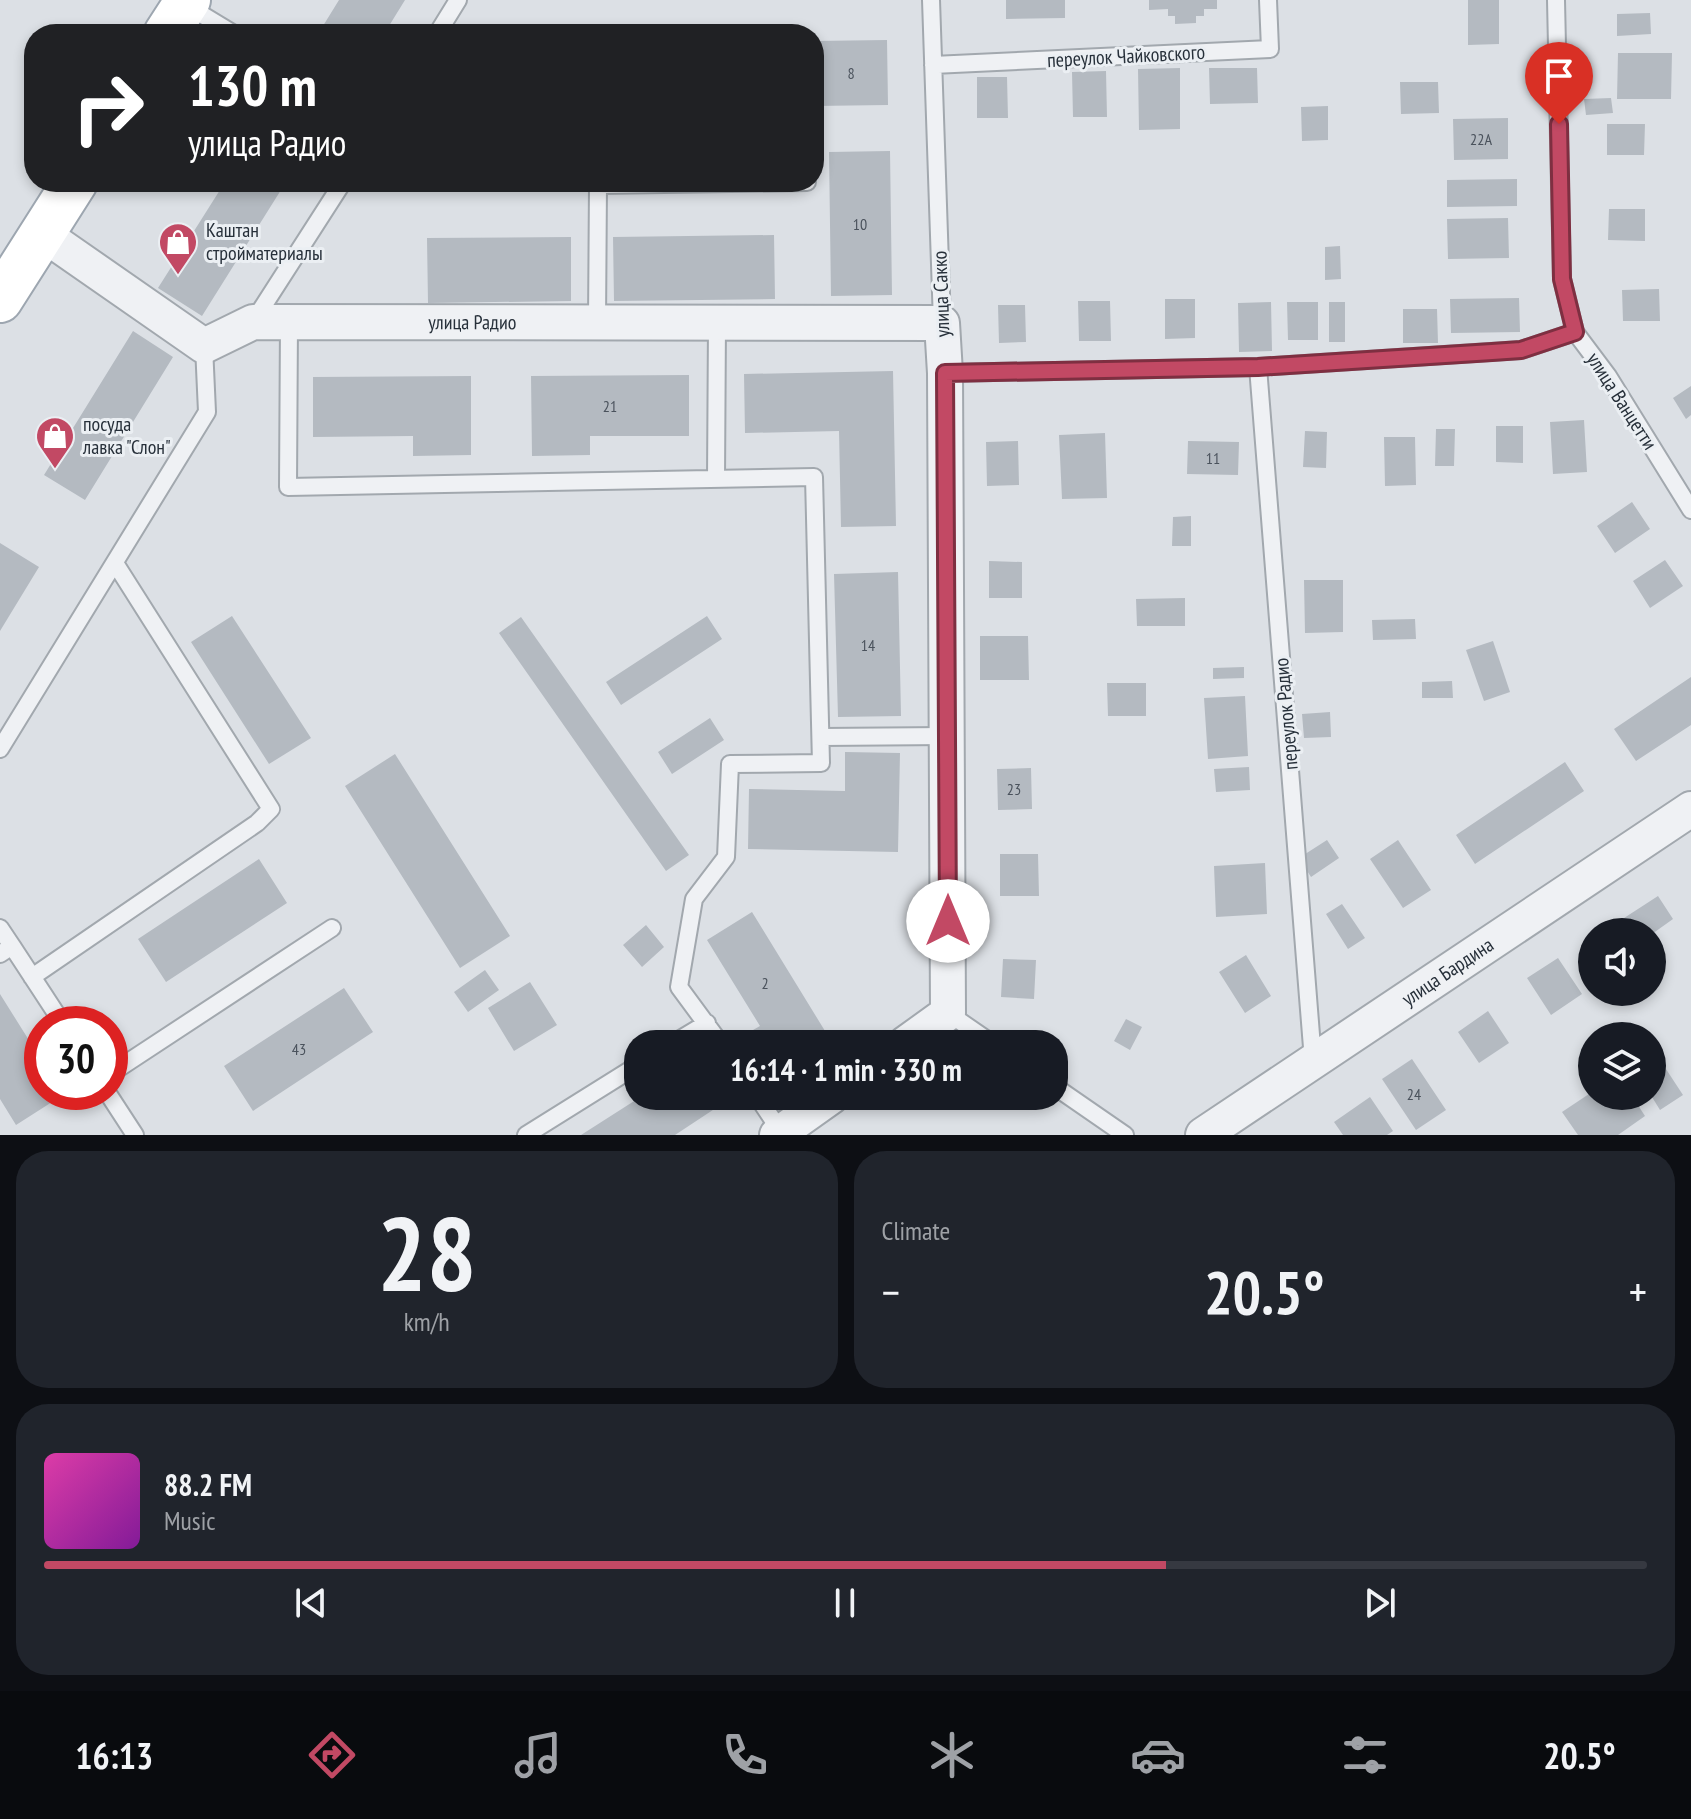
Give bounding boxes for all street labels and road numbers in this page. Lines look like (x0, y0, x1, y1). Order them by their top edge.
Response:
street label: переулок Чайковского (1046, 39, 1206, 73)
street label: улица Сакко (927, 250, 955, 338)
street label: улица Радио (428, 309, 516, 335)
street label: улица Ванцетти (1581, 347, 1663, 455)
street label: переулок Радио (1268, 657, 1304, 771)
street label: улица Бардина (1397, 932, 1498, 1012)

